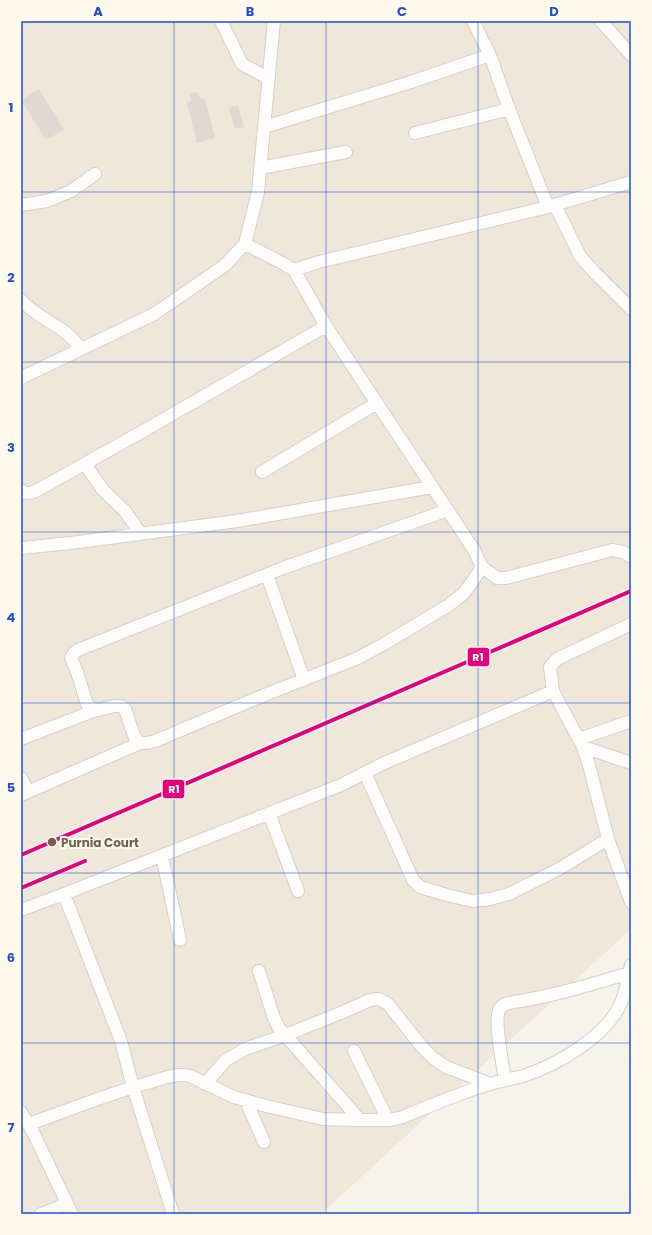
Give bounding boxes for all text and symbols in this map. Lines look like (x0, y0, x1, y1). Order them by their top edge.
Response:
text: A (93, 2, 103, 21)
text: B (246, 2, 255, 21)
text: C (397, 2, 407, 21)
text: D (549, 2, 559, 21)
text: 1 (9, 98, 13, 117)
text: 2 (7, 268, 15, 287)
text: 3 (7, 438, 15, 457)
text: 4 (7, 608, 16, 627)
line badge: R1 (467, 647, 490, 667)
text: R1 (472, 649, 484, 665)
text: 5 (7, 778, 15, 797)
line badge: R1 (162, 779, 185, 799)
text: R1 (168, 781, 180, 797)
place label: Purnia Court (61, 834, 139, 851)
marker: Purnia Court (46, 836, 58, 848)
text: 6 (7, 948, 15, 967)
text: 7 (8, 1118, 15, 1137)

